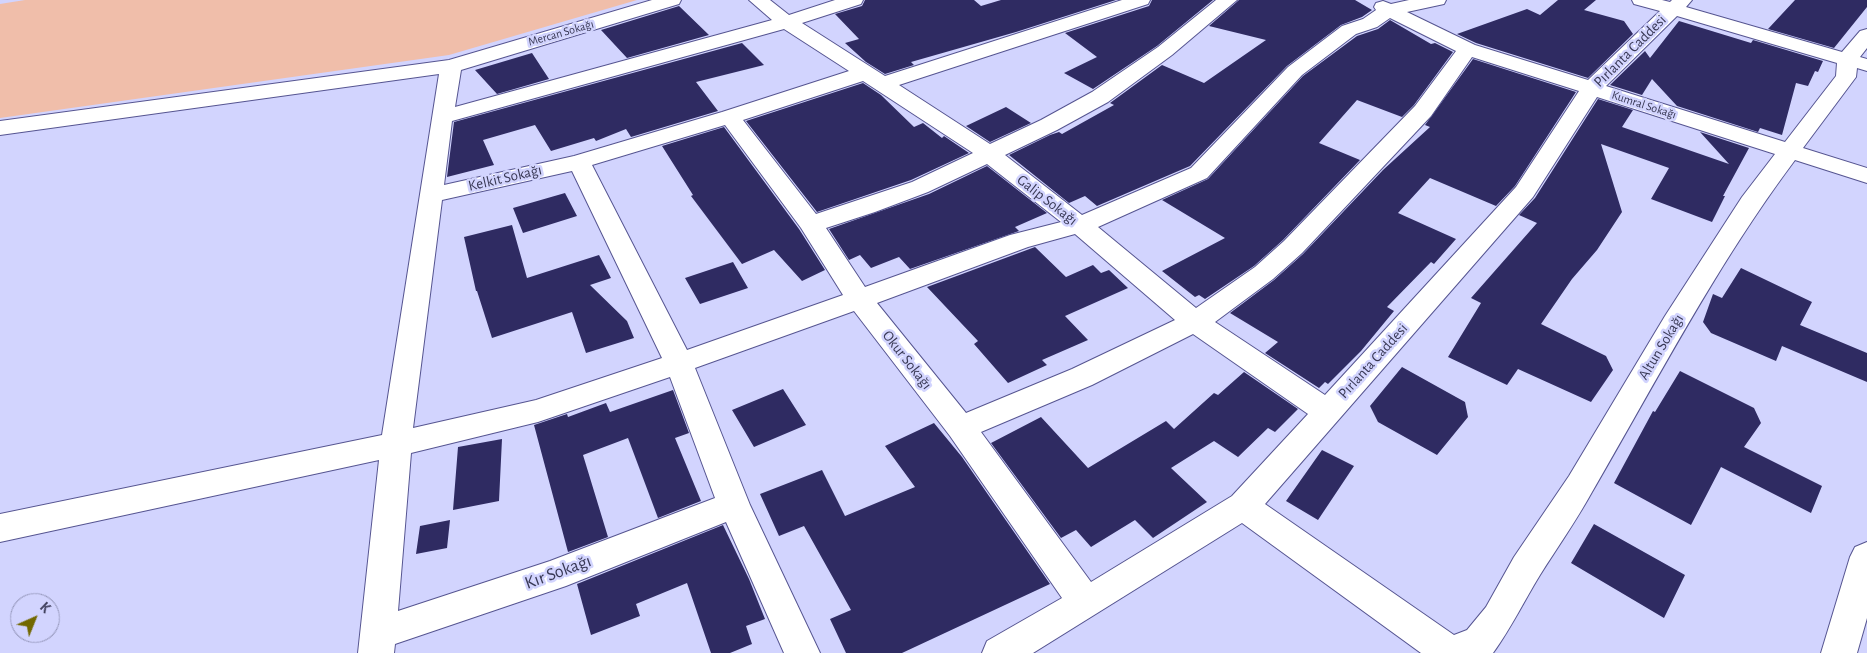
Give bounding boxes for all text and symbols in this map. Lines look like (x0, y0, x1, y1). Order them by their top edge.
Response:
street label: Pırlanta Caddesi (1590, 11, 1670, 91)
street label: Mercan Sokağı (527, 17, 595, 49)
street label: Kumral Sokağı (1610, 88, 1678, 122)
street label: Kelkit Sokağı (467, 161, 543, 195)
street label: Galip Sokağı (1013, 171, 1081, 229)
street label: Altun Sokağı (1634, 311, 1688, 383)
street label: Pırlanta Caddesi (1335, 320, 1411, 402)
street label: Okur Sokağı (878, 327, 936, 393)
street label: Kır Sokağı (522, 550, 594, 594)
north arrow (10, 593, 60, 643)
text: K (37, 600, 53, 616)

